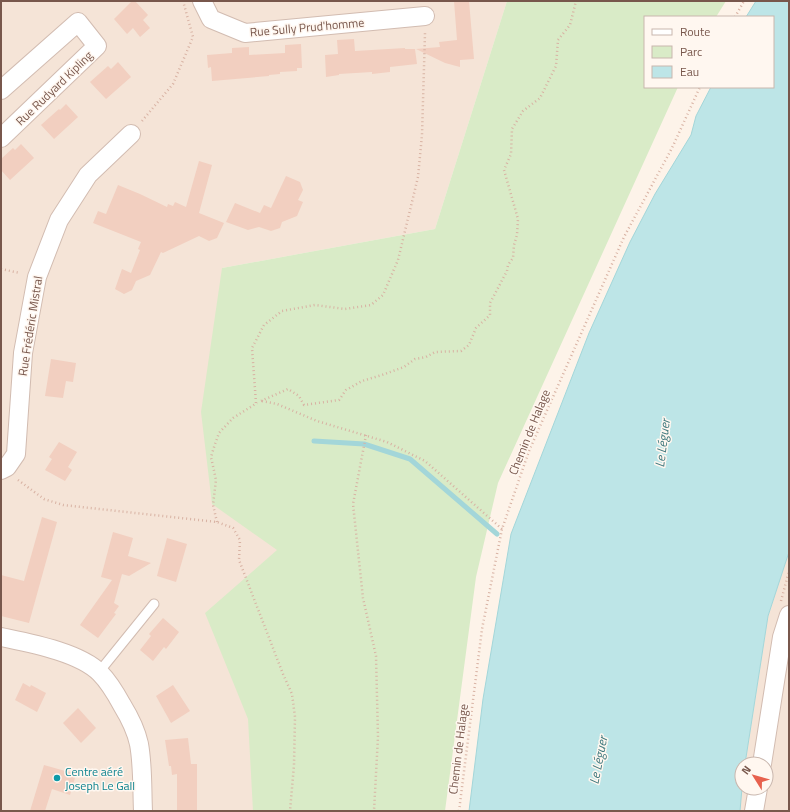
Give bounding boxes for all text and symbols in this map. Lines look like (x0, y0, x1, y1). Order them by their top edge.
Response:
street label: Rue Sully Prud'homme (249, 13, 365, 41)
legend (644, 16, 774, 88)
text: Route (680, 22, 710, 41)
text: Parc (680, 42, 702, 61)
street label: Rue Rudyard Kipling (11, 46, 97, 130)
text: Eau (680, 62, 699, 81)
street label: Rue Frédéric Mistral (13, 275, 47, 377)
street label: Chemin de Halage (503, 386, 555, 478)
water label: Le Léguer (649, 416, 675, 468)
street label: Chemin de Halage (443, 703, 473, 795)
water label: Le Léguer (584, 732, 613, 786)
north arrow (734, 756, 774, 796)
place label: Centre aéré Joseph Le Gall (65, 762, 135, 795)
text: N (737, 762, 755, 778)
marker: Centre aéré Joseph Le Gall (52, 773, 62, 783)

